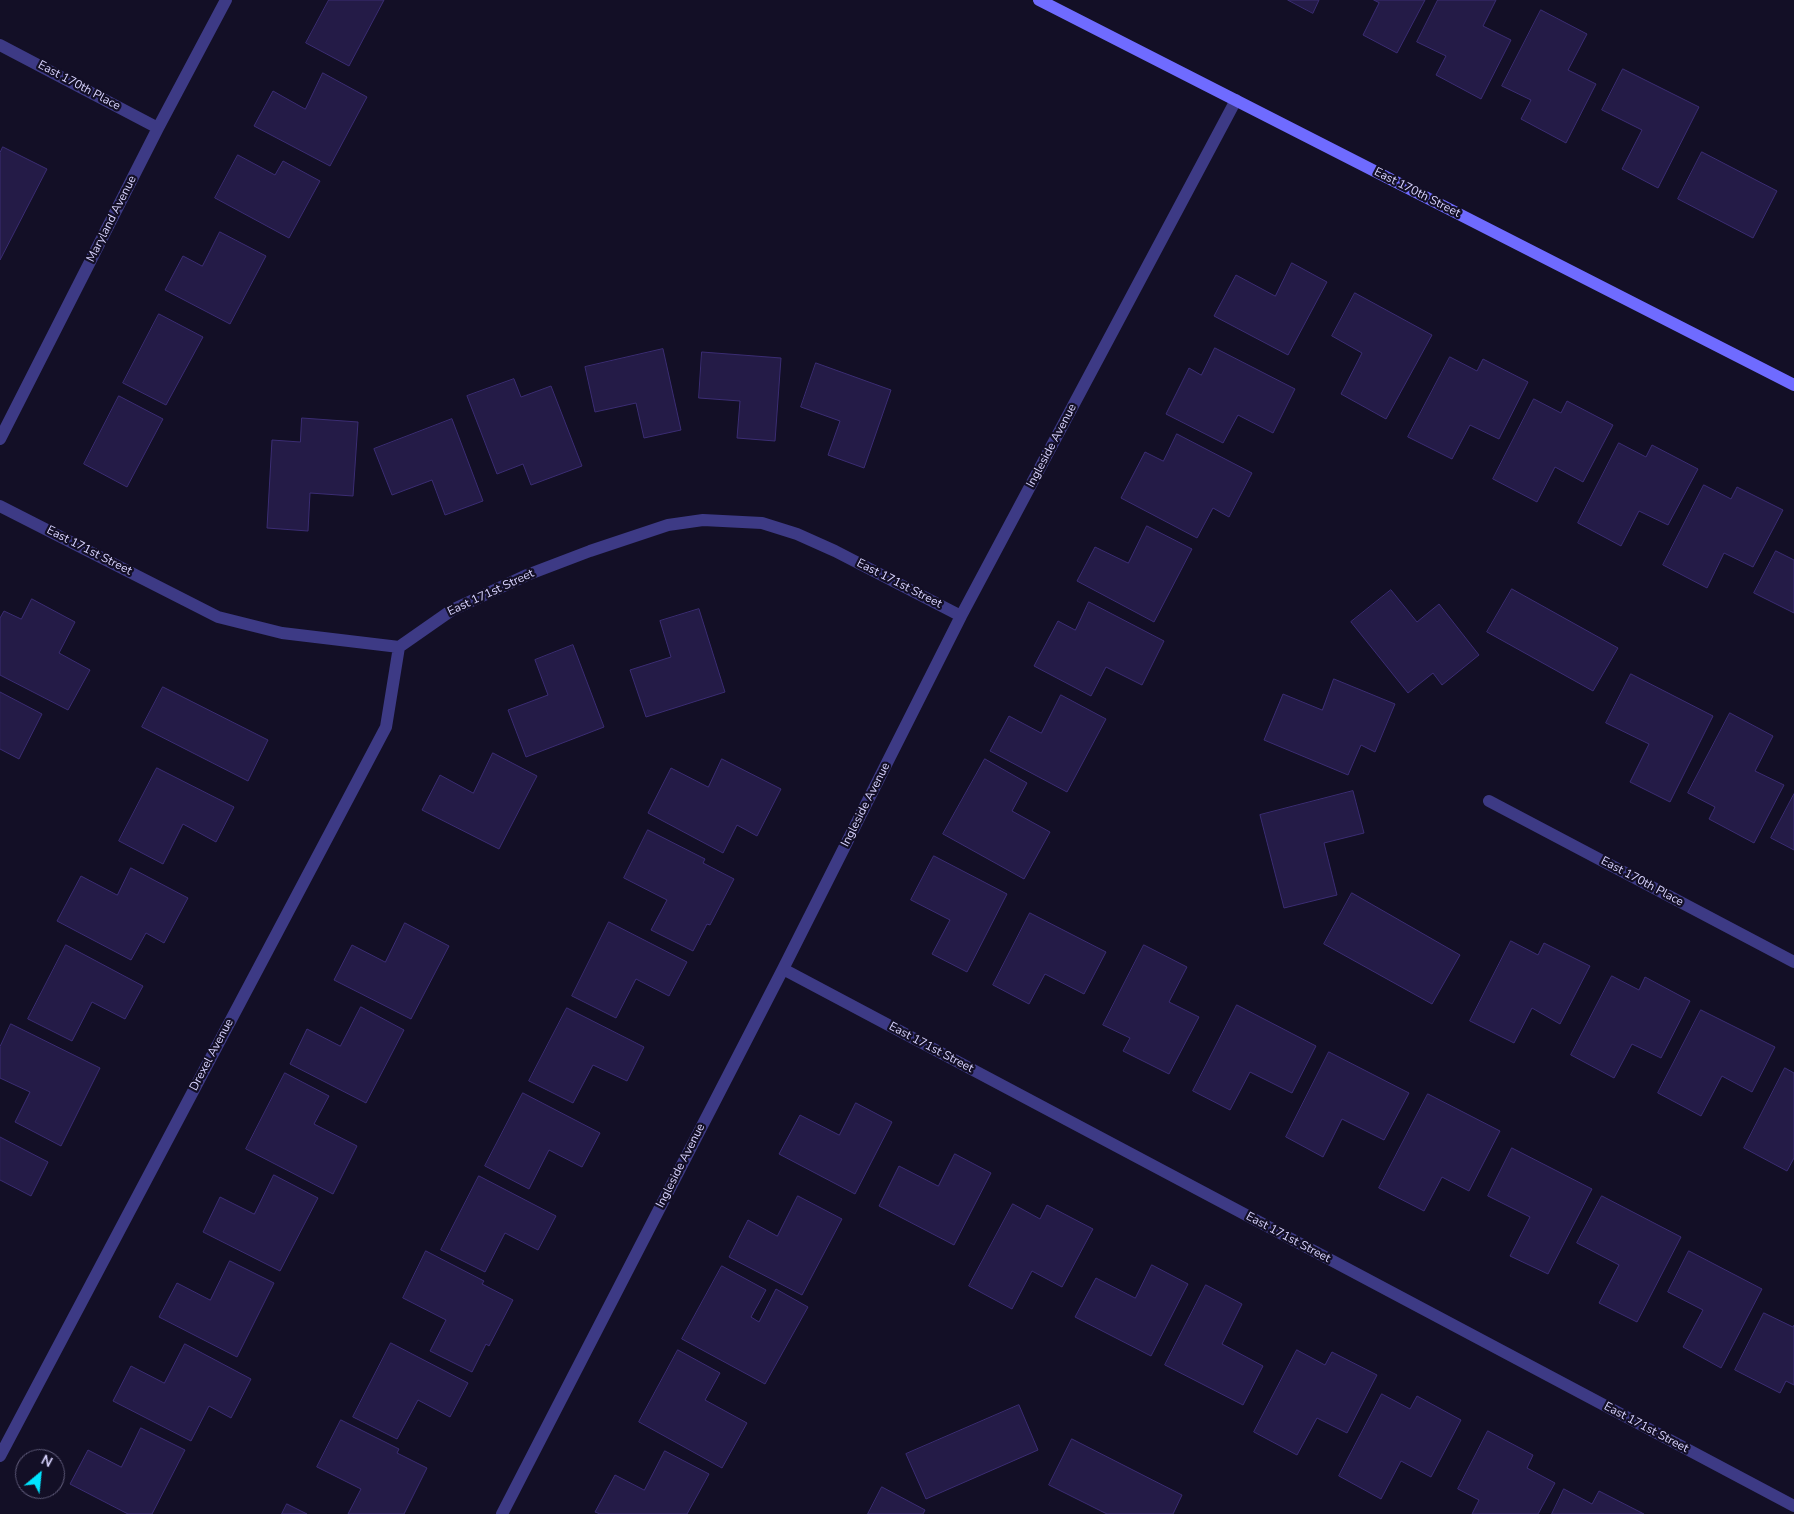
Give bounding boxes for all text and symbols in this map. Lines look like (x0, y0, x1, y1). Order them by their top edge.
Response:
street label: East 170th Place (35, 58, 123, 114)
street label: East 170th Street (1372, 165, 1462, 221)
street label: Maryland Avenue (84, 173, 140, 265)
street label: Ingleside Avenue (1024, 402, 1080, 490)
street label: East 171st Street (44, 523, 134, 579)
street label: East 171st Street (854, 556, 944, 612)
street label: East 171st Street (446, 567, 536, 619)
street label: Ingleside Avenue (839, 760, 893, 850)
street label: East 170th Place (1598, 854, 1686, 910)
street label: Drexel Avenue (187, 1017, 237, 1093)
street label: East 171st Street (886, 1020, 976, 1076)
street label: Ingleside Avenue (654, 1121, 708, 1211)
street label: East 171st Street (1243, 1210, 1333, 1266)
street label: East 171st Street (1601, 1400, 1691, 1456)
north arrow (15, 1449, 65, 1499)
text: N (38, 1450, 56, 1472)

